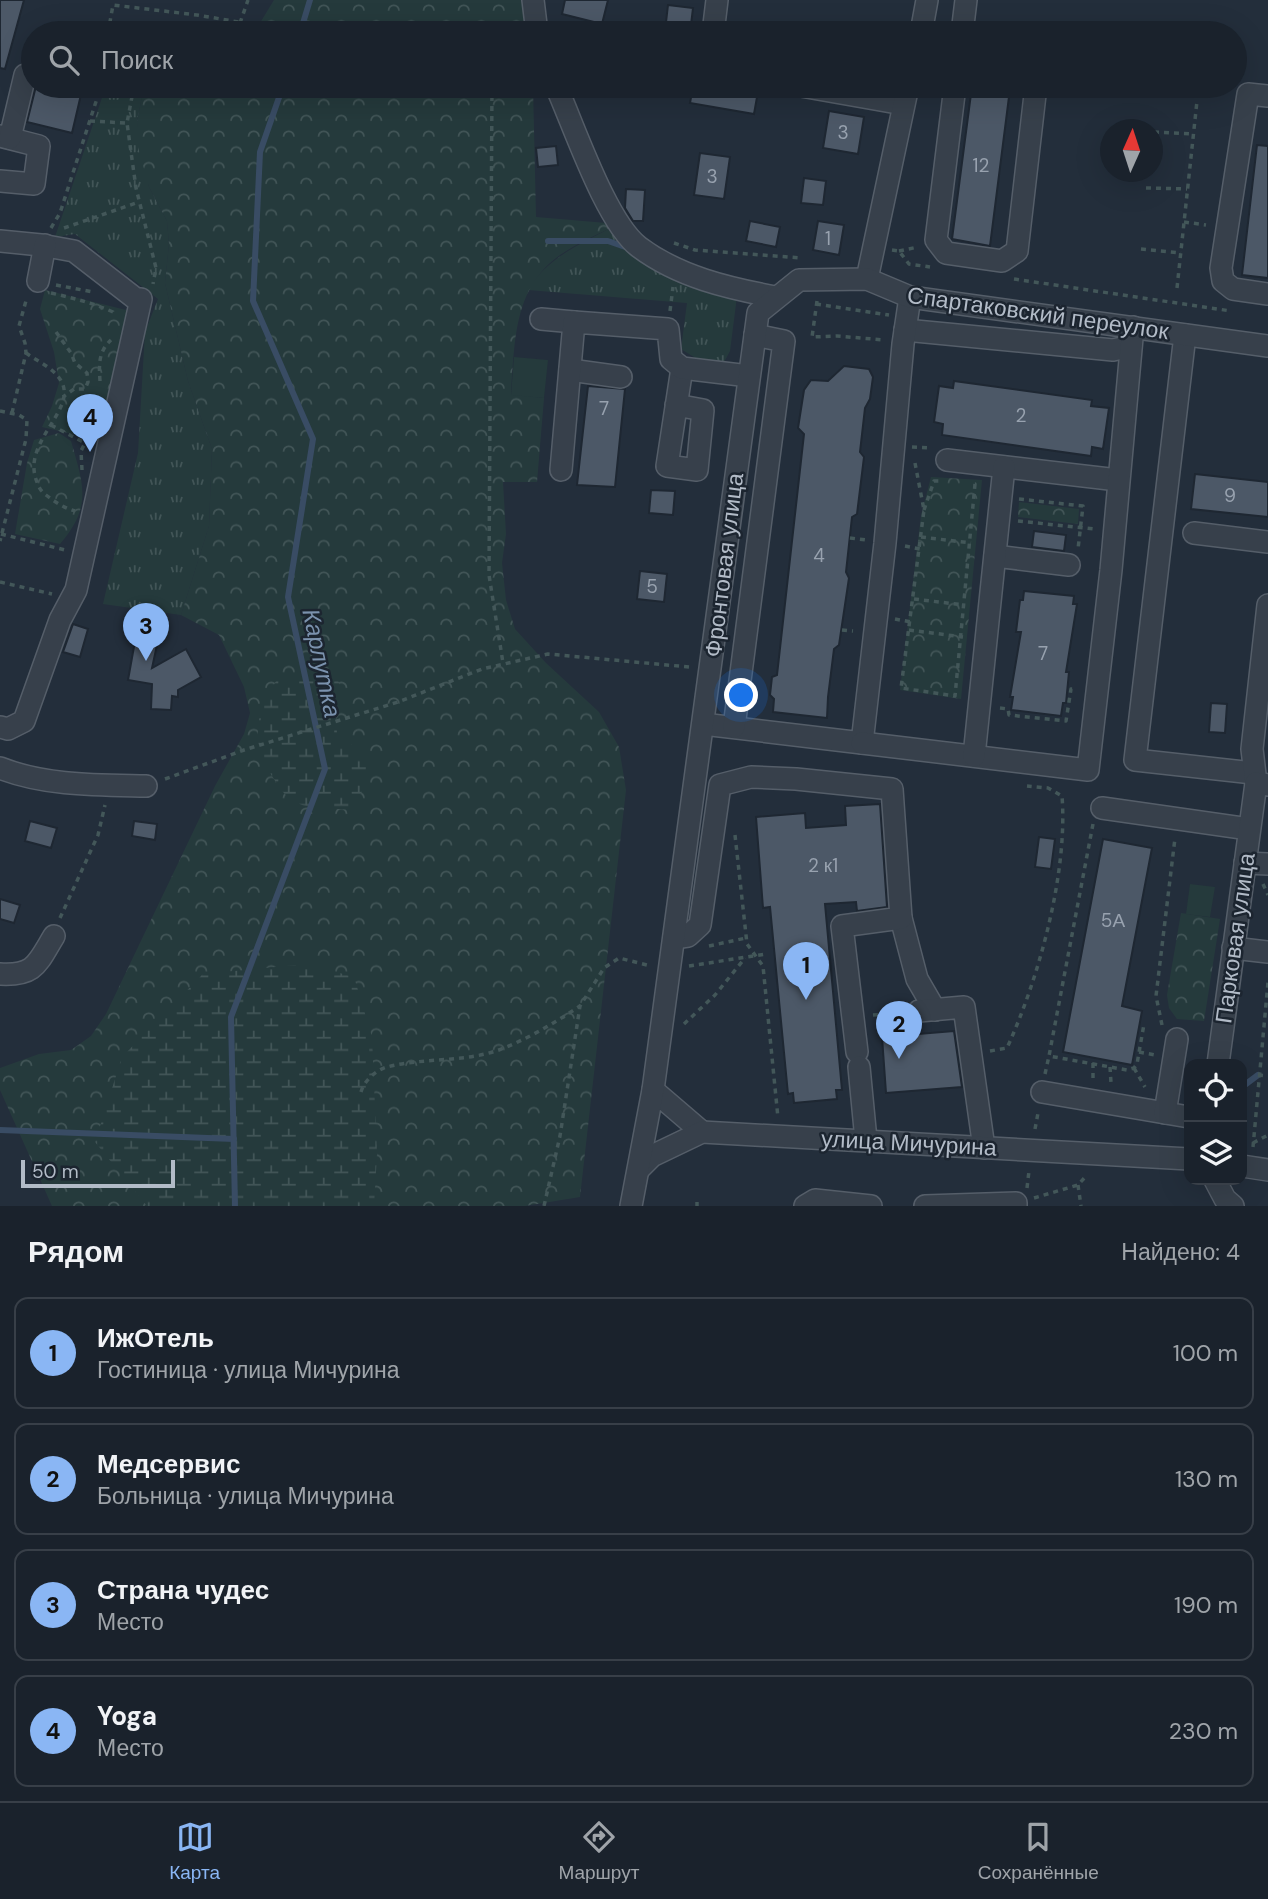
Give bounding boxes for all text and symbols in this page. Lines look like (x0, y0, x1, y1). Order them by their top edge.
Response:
search box (21, 21, 1247, 98)
icon: search (45, 41, 83, 79)
text: Поиск (101, 43, 173, 77)
north arrow (1100, 119, 1163, 182)
house number: 3 (837, 120, 849, 145)
house number: 12 (973, 153, 989, 178)
house number: 3 (706, 164, 718, 189)
house number: 1 (825, 226, 831, 251)
street label: Спартаковский переулок (905, 280, 1172, 346)
pin: 4 (67, 394, 113, 452)
house number: 7 (599, 396, 609, 421)
house number: 2 (1016, 403, 1027, 428)
street label: Фронтовая улица (698, 471, 750, 659)
house number: 9 (1224, 483, 1236, 508)
house number: 4 (813, 543, 825, 568)
house number: 5 (646, 574, 658, 599)
pin: 3 (123, 603, 169, 661)
water label: Карлутка (295, 606, 349, 720)
house number: 7 (1038, 641, 1048, 666)
your location (724, 678, 758, 712)
street label: Парковая улица (1208, 851, 1262, 1025)
house number: 2 к1 (808, 853, 838, 878)
house number: 5А (1101, 908, 1125, 933)
pin: 1 (783, 942, 829, 1000)
pin: 2 (876, 1001, 922, 1059)
map controls (1184, 1059, 1247, 1185)
button: locate (1184, 1059, 1247, 1122)
button: layers (1184, 1122, 1247, 1185)
street label: улица Мичурина (820, 1123, 998, 1163)
scale bar (21, 1157, 175, 1189)
text: 50 m (32, 1159, 79, 1184)
text: Рядом (28, 1232, 124, 1271)
text: Найдено: 4 (1121, 1237, 1240, 1267)
text: ИжОтель (97, 1321, 214, 1355)
text: 1 (49, 1338, 57, 1368)
text: 100 m (1173, 1338, 1238, 1368)
text: Гостиница · улица Мичурина (97, 1355, 400, 1385)
text: Медсервис (97, 1447, 241, 1481)
text: 2 (46, 1464, 60, 1494)
text: 130 m (1175, 1464, 1238, 1494)
text: Больница · улица Мичурина (97, 1481, 394, 1511)
text: Страна чудес (97, 1573, 269, 1607)
text: 3 (46, 1590, 60, 1620)
text: 190 m (1174, 1590, 1238, 1620)
text: Место (97, 1607, 164, 1637)
text: Yoga (97, 1699, 157, 1733)
text: 4 (46, 1716, 60, 1746)
text: 230 m (1169, 1716, 1238, 1746)
text: Место (97, 1733, 164, 1763)
tab: Карта (169, 1818, 220, 1885)
tab: Маршрут (558, 1818, 639, 1885)
tab: Сохранённые (978, 1818, 1099, 1885)

